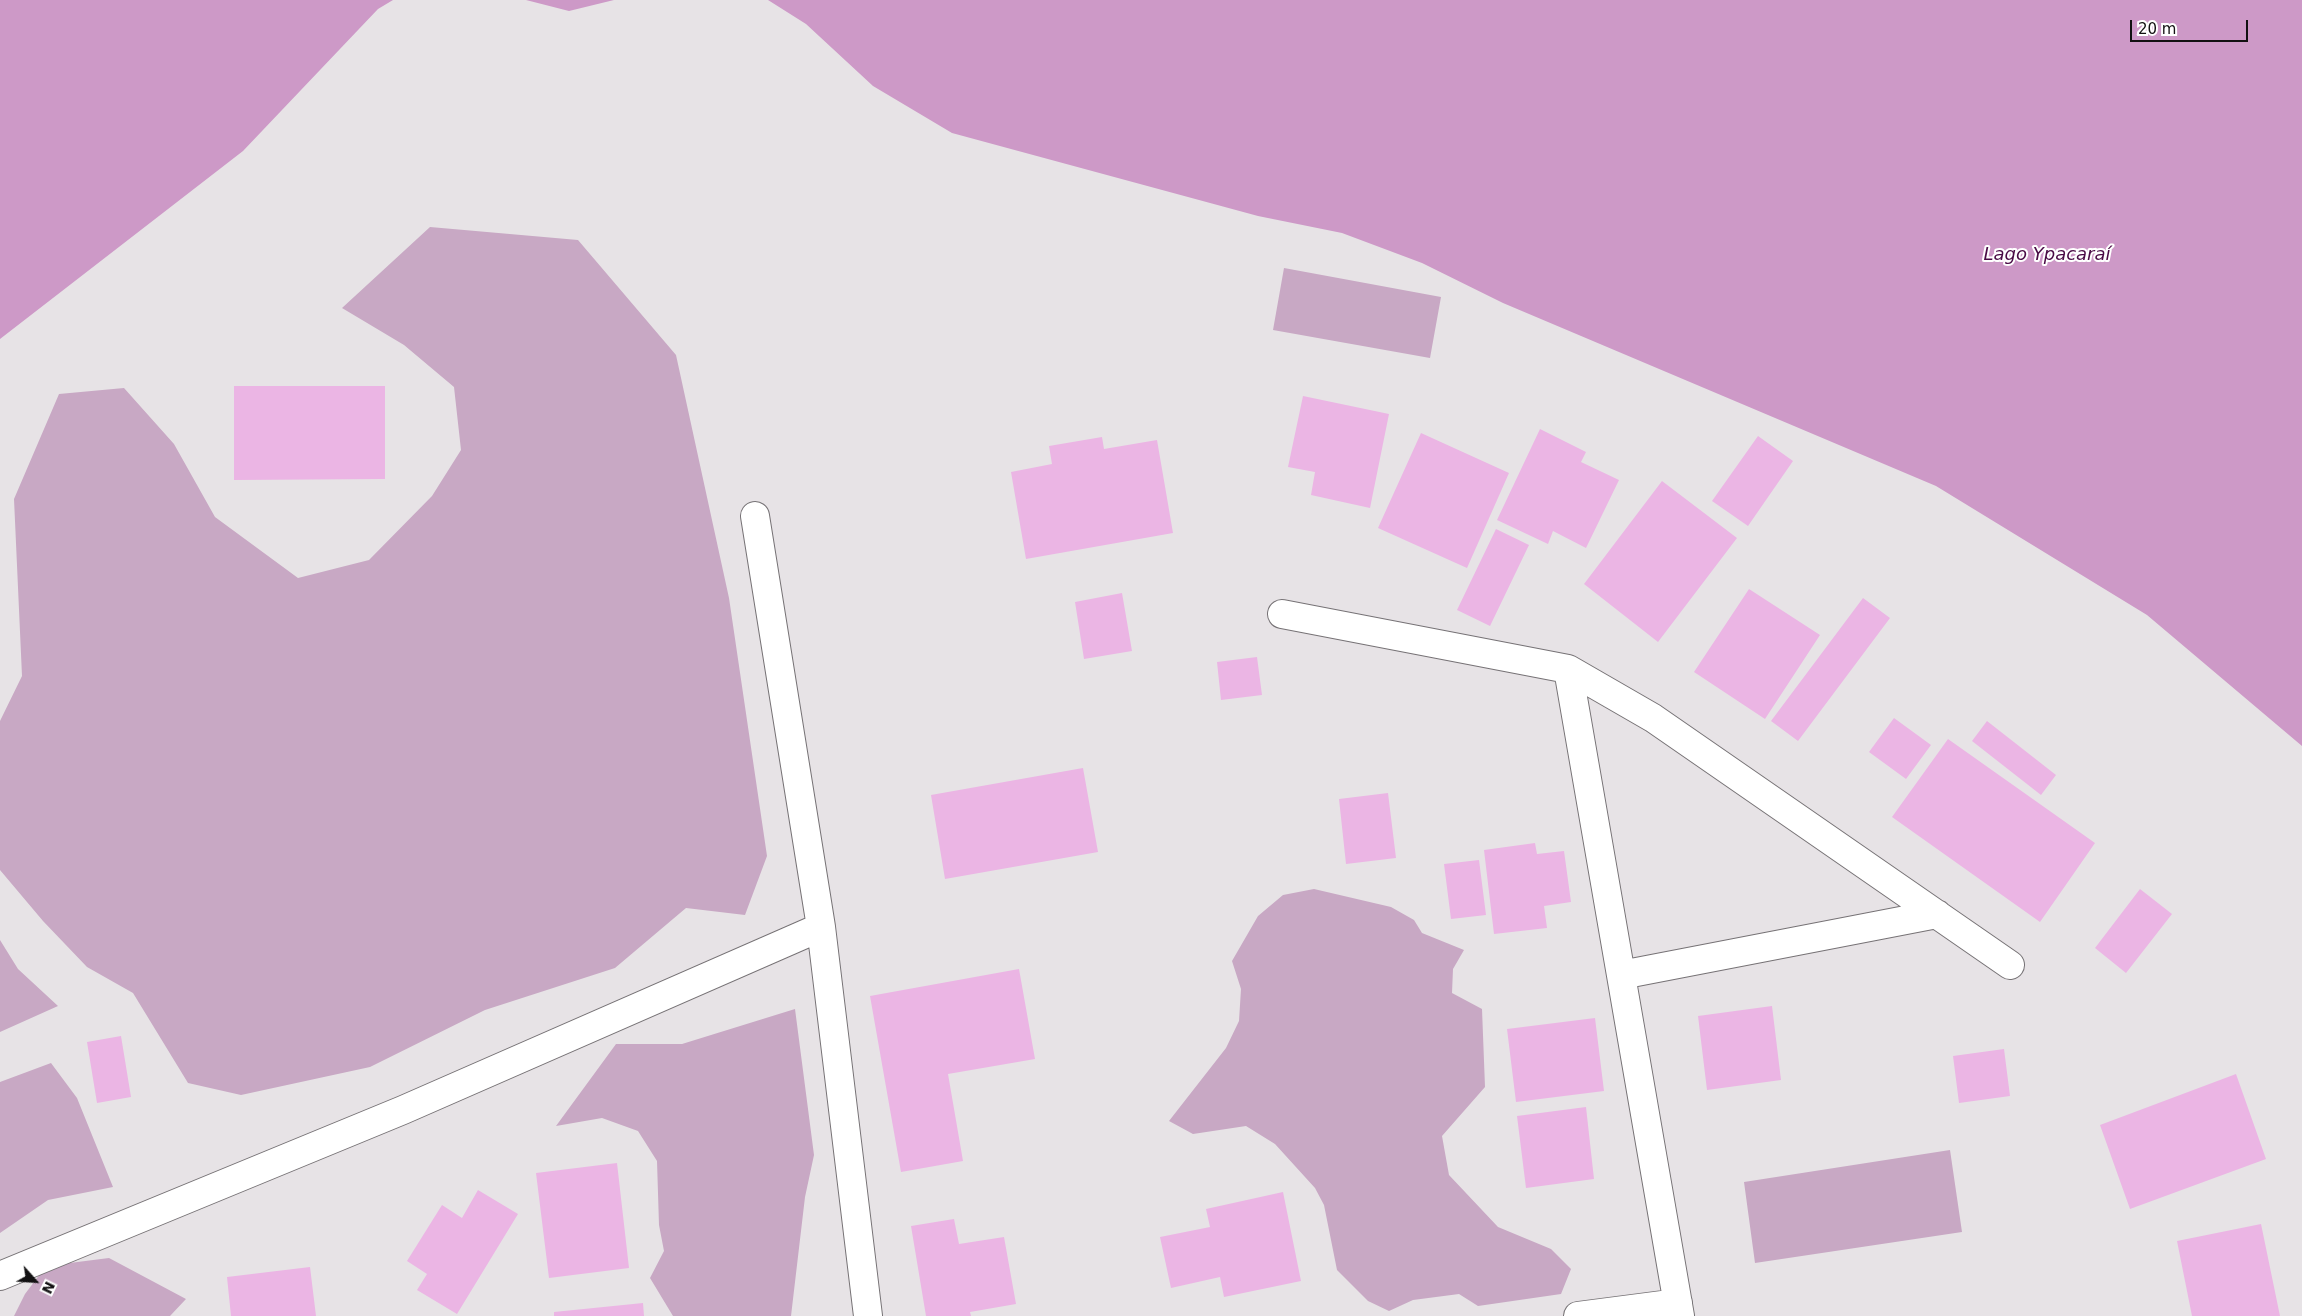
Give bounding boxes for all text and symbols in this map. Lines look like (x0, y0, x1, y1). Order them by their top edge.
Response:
scale bar (2132, 10, 2250, 42)
text: 20 m (2138, 20, 2176, 38)
water label: Lago Ypacaraí (1983, 244, 2111, 266)
north arrow (10, 1256, 60, 1306)
text: N (39, 1279, 58, 1296)

